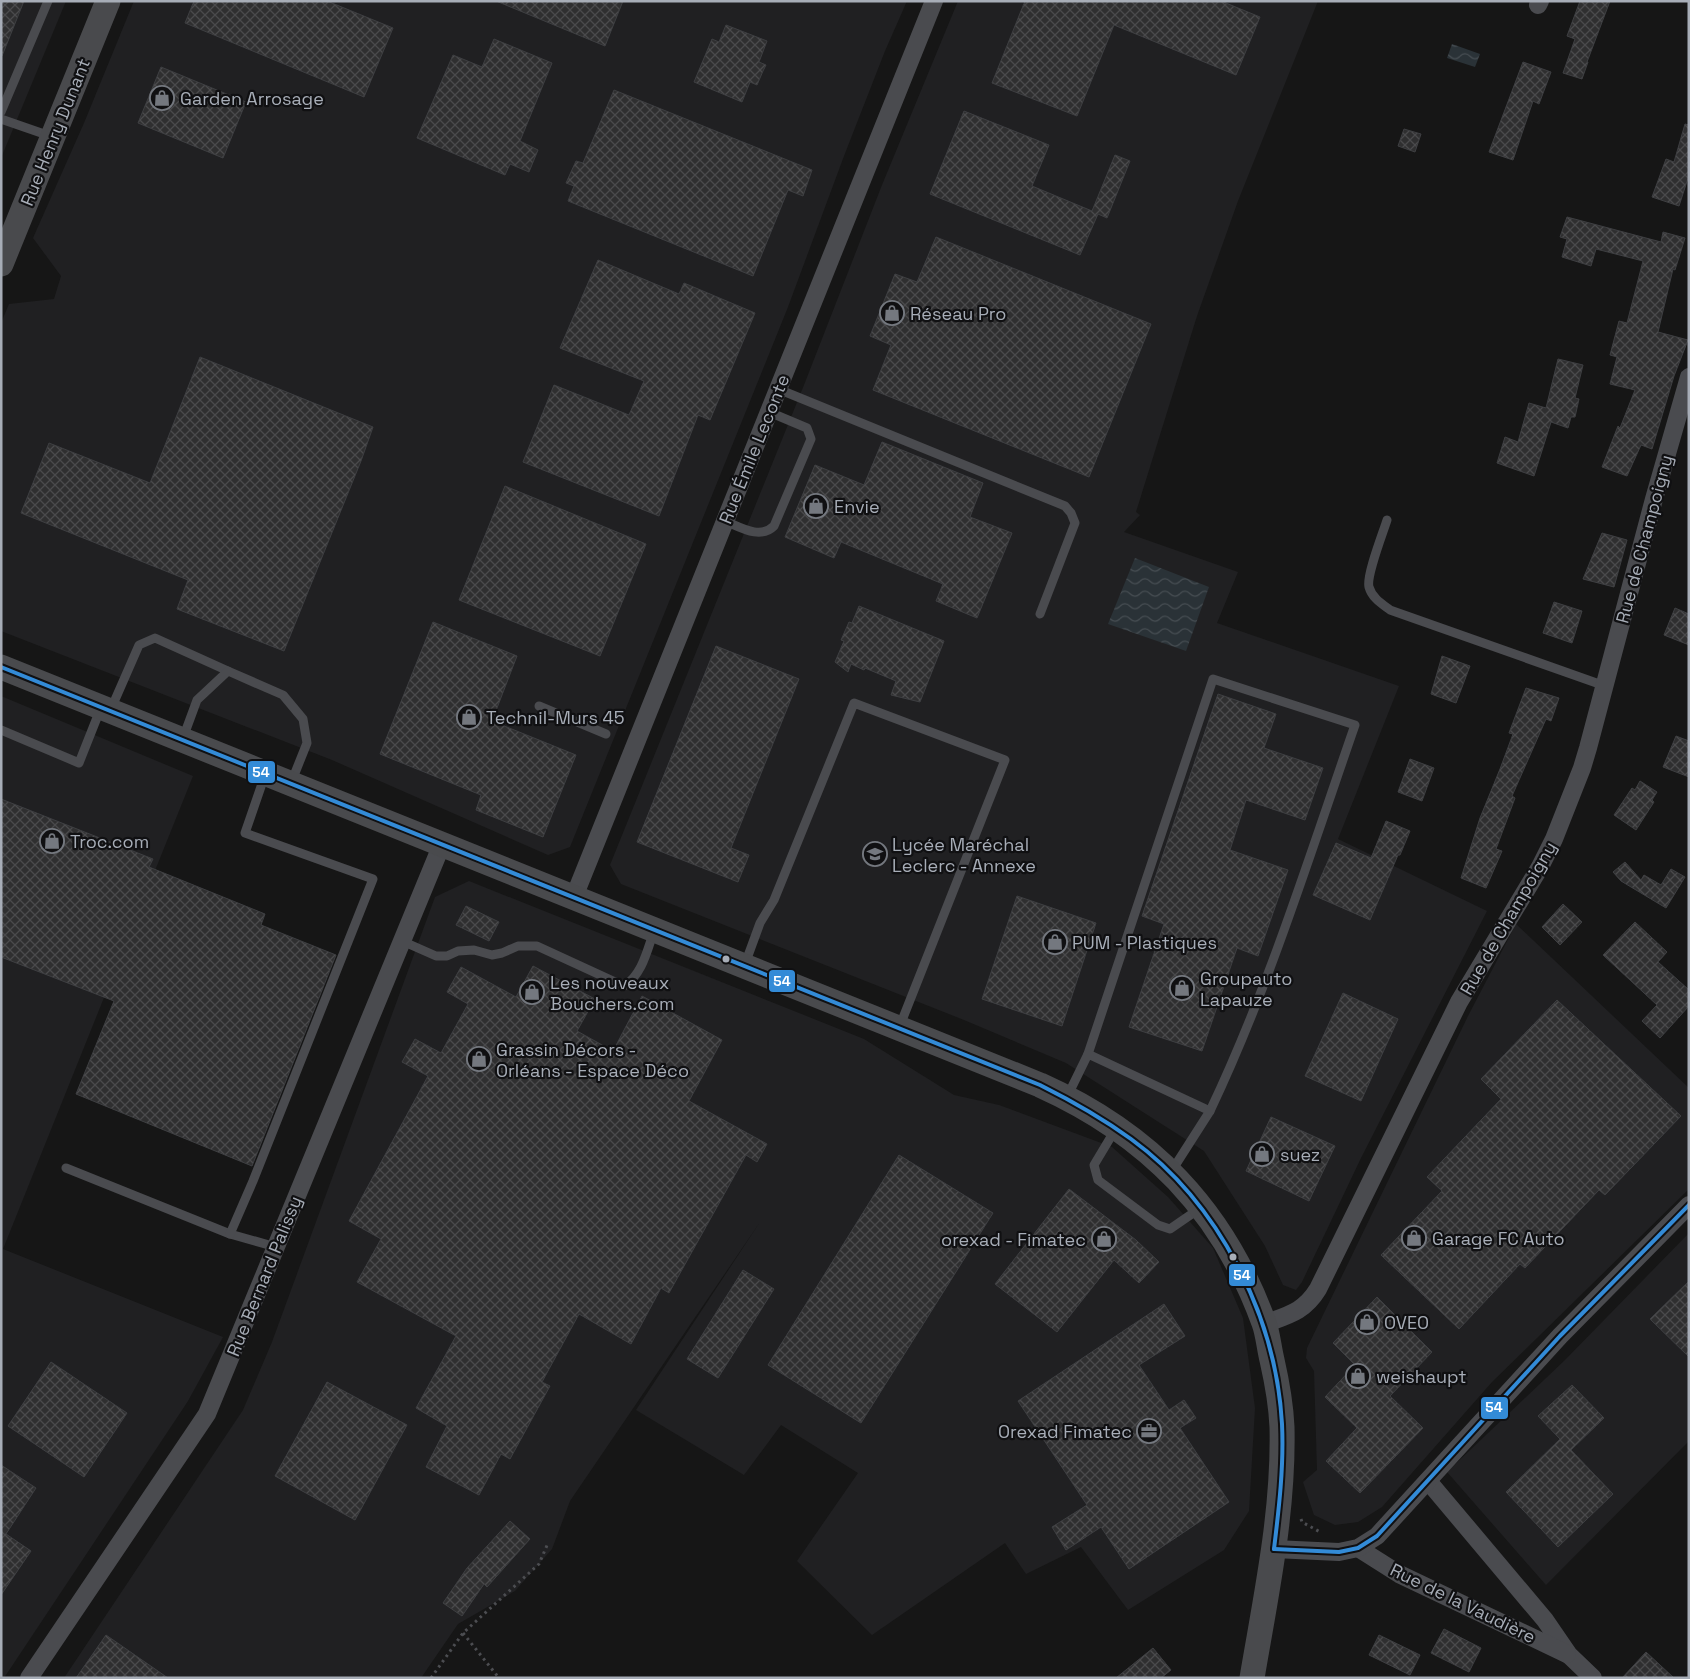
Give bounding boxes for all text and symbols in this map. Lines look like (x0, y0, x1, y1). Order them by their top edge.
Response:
street label: Rue Henry Dunant (15, 55, 95, 209)
shop icon: Garden Arrosage (149, 85, 175, 111)
place label: Garden Arrosage (180, 87, 324, 110)
shop icon: Réseau Pro (879, 300, 905, 326)
place label: Réseau Pro (910, 302, 1006, 325)
street label: Rue Émile Leconte (714, 371, 794, 527)
street label: Rue de Champoigny (1610, 452, 1678, 626)
shop icon: Envie (803, 493, 829, 519)
place label: Envie (834, 495, 880, 518)
shop icon: TechniI-Murs 45 (456, 704, 482, 730)
place label: TechniI-Murs 45 (486, 706, 625, 729)
line badge: 54 (247, 760, 276, 784)
text: 54 (252, 763, 270, 781)
shop icon: Troc.com (39, 828, 65, 854)
place label: Troc.com (70, 830, 149, 853)
place label: Lycée Maréchal Leclerc - Annexe (892, 833, 1036, 877)
street label: Rue de Champoigny (1455, 837, 1561, 999)
school or university icon: Lycée Maréchal Leclerc - Annexe (862, 841, 888, 867)
shop icon: PUM - Plastiques (1042, 929, 1068, 955)
place label: PUM - Plastiques (1072, 931, 1217, 954)
unlabelled marker (721, 954, 731, 964)
place label: Groupauto Lapauze (1200, 967, 1292, 1011)
line badge: 54 (768, 969, 796, 993)
place label: Les nouveaux Bouchers.com (550, 971, 674, 1015)
text: 54 (773, 972, 791, 990)
shop icon: Groupauto Lapauze (1169, 975, 1195, 1001)
shop icon: Les nouveaux Bouchers.com (519, 979, 545, 1005)
place label: Grassin Décors - Orléans - Espace Déco (496, 1038, 689, 1082)
shop icon: Grassin Décors - Orléans - Espace Déco (466, 1046, 492, 1072)
shop icon: suez (1249, 1141, 1275, 1167)
place label: suez (1280, 1143, 1320, 1166)
street label: Rue Bernard Palissy (221, 1192, 307, 1360)
shop icon: Garage FC Auto (1401, 1225, 1427, 1251)
shop icon: orexad - Fimatec (1091, 1226, 1117, 1252)
place label: Garage FC Auto (1432, 1227, 1565, 1250)
place label: orexad - Fimatec (941, 1228, 1086, 1251)
unlabelled marker (1228, 1252, 1238, 1262)
line badge: 54 (1228, 1263, 1256, 1287)
text: 54 (1233, 1266, 1251, 1284)
shop icon: OVEO (1354, 1309, 1380, 1335)
place label: OVEO (1384, 1311, 1429, 1334)
shop icon: weishaupt (1345, 1363, 1371, 1389)
place label: weishaupt (1376, 1365, 1467, 1388)
line badge: 54 (1480, 1396, 1509, 1420)
text: 54 (1485, 1398, 1503, 1416)
office icon: Orexad Fimatec (1136, 1418, 1162, 1444)
place label: Orexad Fimatec (998, 1420, 1132, 1443)
street label: Rue de la Vaudière (1386, 1558, 1540, 1648)

